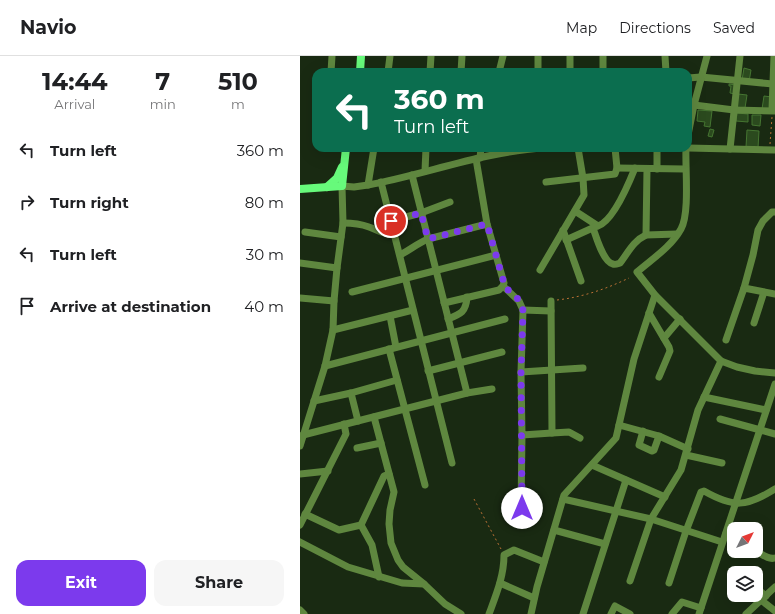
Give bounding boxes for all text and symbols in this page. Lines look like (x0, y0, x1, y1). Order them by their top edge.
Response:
text: Navio (20, 16, 76, 39)
text: Map (566, 19, 597, 37)
text: Directions (619, 19, 691, 37)
text: Saved (713, 19, 755, 37)
text: 14:44 (42, 67, 108, 96)
text: 7 (155, 67, 170, 96)
text: 510 (218, 67, 258, 96)
text: 360 m (394, 82, 485, 116)
icon: left (328, 84, 380, 136)
text: Arrival (54, 96, 95, 112)
text: min (150, 96, 176, 112)
text: m (231, 96, 245, 112)
text: Turn left (394, 116, 469, 138)
icon: left (16, 139, 38, 161)
text: Turn left (50, 141, 117, 160)
text: 360 m (237, 141, 284, 160)
icon: right (16, 191, 38, 213)
text: Turn right (50, 193, 129, 212)
text: 80 m (245, 193, 284, 212)
pin (374, 204, 408, 238)
icon: arrive (380, 210, 402, 232)
icon: left (16, 243, 38, 265)
text: Turn left (50, 245, 117, 264)
text: 30 m (246, 245, 284, 264)
icon: arrive (16, 295, 38, 317)
text: Arrive at destination (50, 297, 211, 316)
text: 40 m (244, 297, 284, 316)
position arrow (501, 487, 543, 529)
north arrow (727, 522, 763, 558)
map controls (727, 522, 763, 602)
button: Exit (16, 560, 146, 606)
button: Share (154, 560, 284, 606)
button: layers (727, 566, 763, 602)

